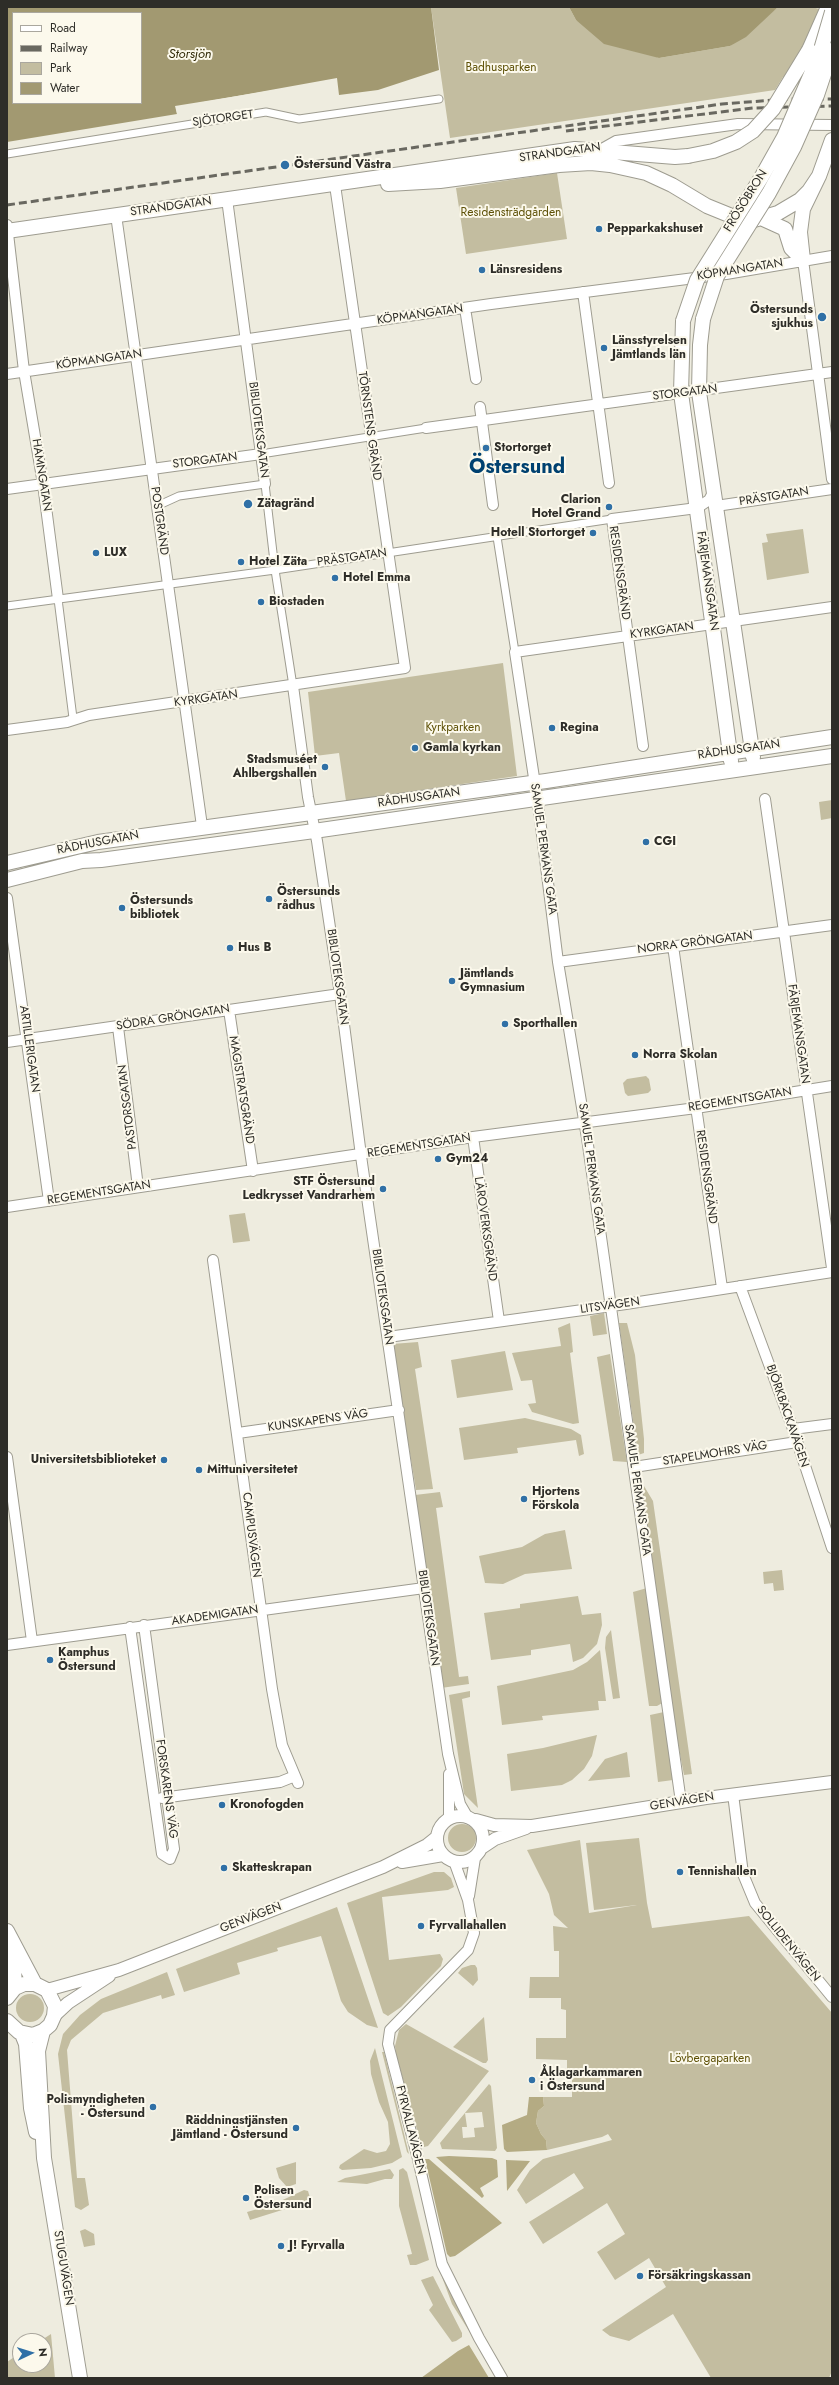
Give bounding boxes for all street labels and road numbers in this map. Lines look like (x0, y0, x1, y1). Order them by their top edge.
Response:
street label: SJÖTORGET (192, 108, 254, 130)
street label: STRANDGATAN (518, 140, 602, 166)
street label: FRÖSÖBRON (721, 167, 771, 235)
street label: STRANDGATAN (129, 194, 213, 220)
street label: KÖPMANGATAN (696, 256, 784, 284)
street label: KÖPMANGATAN (376, 302, 464, 328)
street label: KÖPMANGATAN (55, 347, 143, 373)
street label: TÖRNSTENS GRÄND (354, 370, 384, 482)
street label: BIBLIOTEKSGATAN (245, 381, 271, 479)
street label: STORGATAN (652, 382, 718, 404)
street label: HAMNGATAN (28, 438, 54, 512)
street label: STORGATAN (172, 450, 238, 472)
street label: PRÄSTGATAN (738, 484, 810, 510)
street label: POSTGRÄND (147, 486, 171, 556)
street label: RESIDENSGRÄND (605, 525, 633, 621)
street label: FÄRJEMANSGATAN (693, 530, 721, 632)
street label: PRÄSTGATAN (316, 546, 388, 570)
street label: KYRKGATAN (629, 619, 695, 643)
street label: KYRKGATAN (173, 687, 239, 711)
street label: RÅDHUSGATAN (697, 737, 781, 763)
street label: SAMUEL PERMANS GATA (527, 782, 559, 916)
street label: RÅDHUSGATAN (377, 785, 461, 811)
street label: RÅDHUSGATAN (56, 828, 140, 858)
street label: BIBLIOTEKSGATAN (323, 928, 351, 1026)
street label: NORRA GRÖNGATAN (636, 929, 754, 957)
street label: FÄRJEMANSGATAN (784, 983, 812, 1085)
street label: SÖDRA GRÖNGATAN (115, 1002, 231, 1034)
street label: ARTILLERIGATAN (16, 1005, 42, 1093)
street label: MAGISTRATSGRÄND (225, 1035, 257, 1145)
street label: PASTORSGATAN (116, 1064, 140, 1150)
street label: REGEMENTSGATAN (687, 1085, 793, 1115)
street label: SAMUEL PERMANS GATA (575, 1102, 607, 1236)
street label: RESIDENSGRÄND (692, 1129, 720, 1225)
street label: REGEMENTSGATAN (366, 1131, 472, 1161)
street label: LÄROVERKSGRÄND (471, 1176, 499, 1282)
street label: REGEMENTSGATAN (46, 1178, 152, 1208)
street label: BIBLIOTEKSGATAN (368, 1248, 396, 1346)
street label: LITSVÄGEN (579, 1295, 641, 1317)
street label: BJÖRKBACKAVÄGEN (763, 1363, 811, 1469)
street label: KUNSKAPENS VÄG (267, 1407, 369, 1435)
street label: SAMUEL PERMANS GATA (621, 1423, 653, 1557)
street label: STAPELMOHRS VÄG (662, 1439, 768, 1469)
street label: CAMPUSVÄGEN (239, 1492, 263, 1578)
street label: BIBLIOTEKSGATAN (414, 1569, 442, 1667)
street label: AKADEMIGATAN (171, 1603, 259, 1629)
street label: FORSKARENS VÄG (152, 1739, 180, 1839)
street label: GENVÄGEN (649, 1790, 715, 1814)
street label: GENVÄGEN (218, 1900, 284, 1936)
street label: SOLLIDENVÄGEN (753, 1903, 823, 1985)
street label: FYRVALLAVÄGEN (392, 2084, 428, 2176)
street label: STUGUVÄGEN (50, 2229, 76, 2307)

